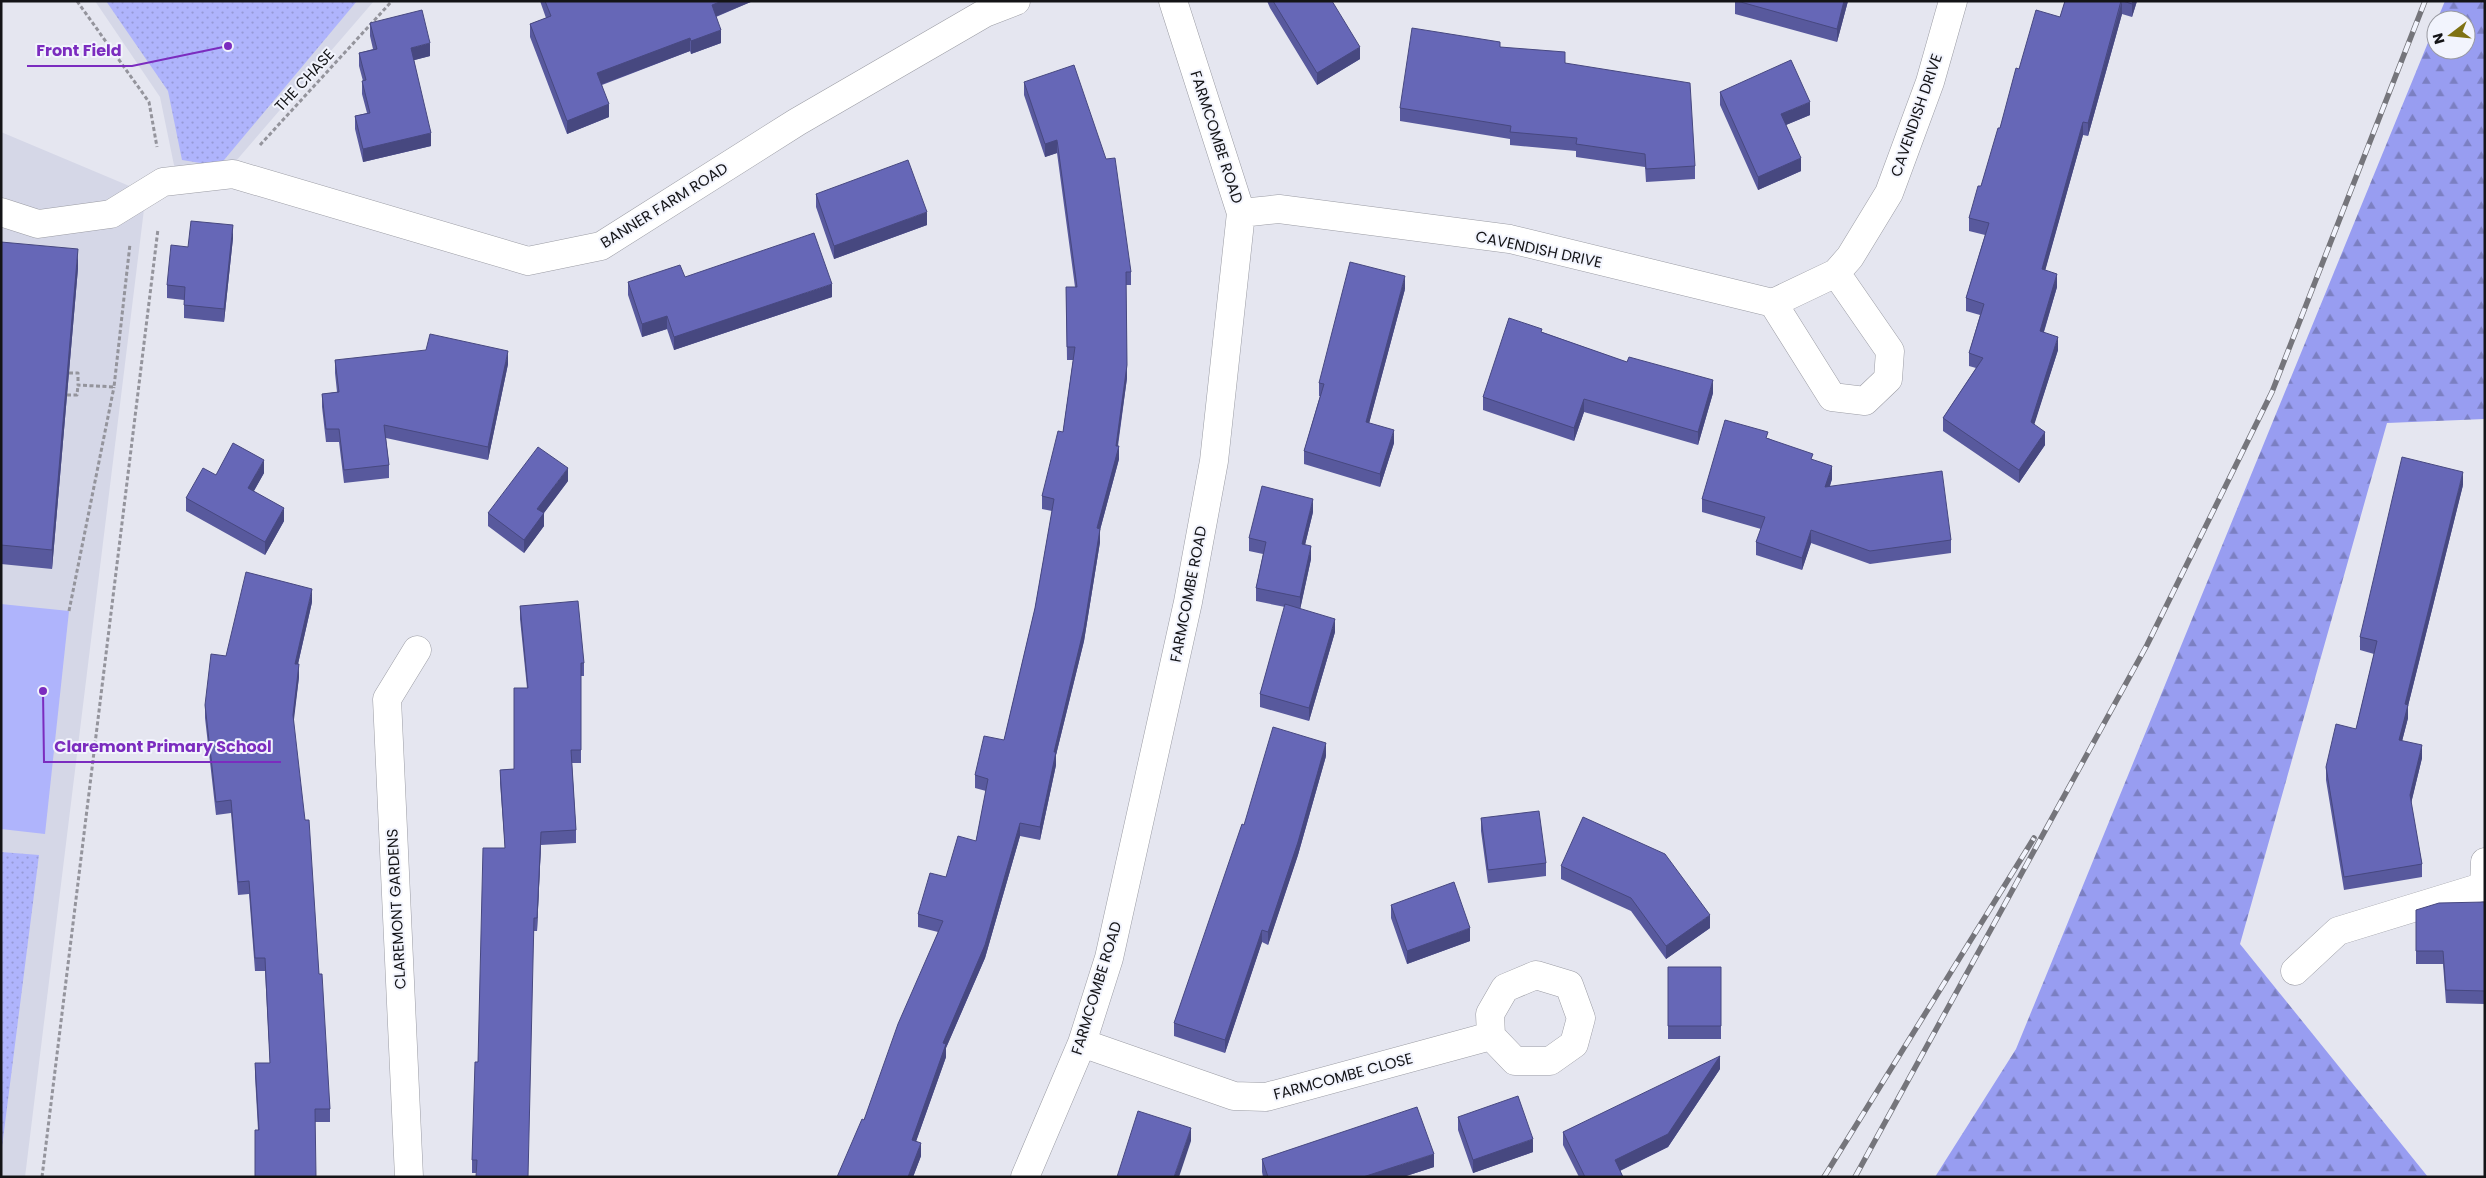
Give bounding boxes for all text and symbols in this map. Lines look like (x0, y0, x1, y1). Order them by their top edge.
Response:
north arrow (2426, 10, 2476, 60)
text: N (2427, 31, 2450, 46)
callout: Front Field (27, 35, 132, 66)
text: Front Field (36, 39, 122, 62)
street label: THE CHASE (269, 44, 339, 116)
street label: CAVENDISH DRIVE (1885, 51, 1947, 179)
street label: FARMCOMBE ROAD (1186, 68, 1248, 206)
street label: BANNER FARM ROAD (596, 157, 732, 253)
street label: CAVENDISH DRIVE (1474, 225, 1604, 273)
street label: FARMCOMBE ROAD (1164, 524, 1212, 664)
callout: Claremont Primary School (44, 731, 281, 762)
text: Claremont Primary School (54, 735, 272, 758)
street label: CLAREMONT GARDENS (381, 828, 411, 990)
street label: FARMCOMBE ROAD (1066, 919, 1126, 1057)
street label: FARMCOMBE CLOSE (1271, 1047, 1415, 1105)

